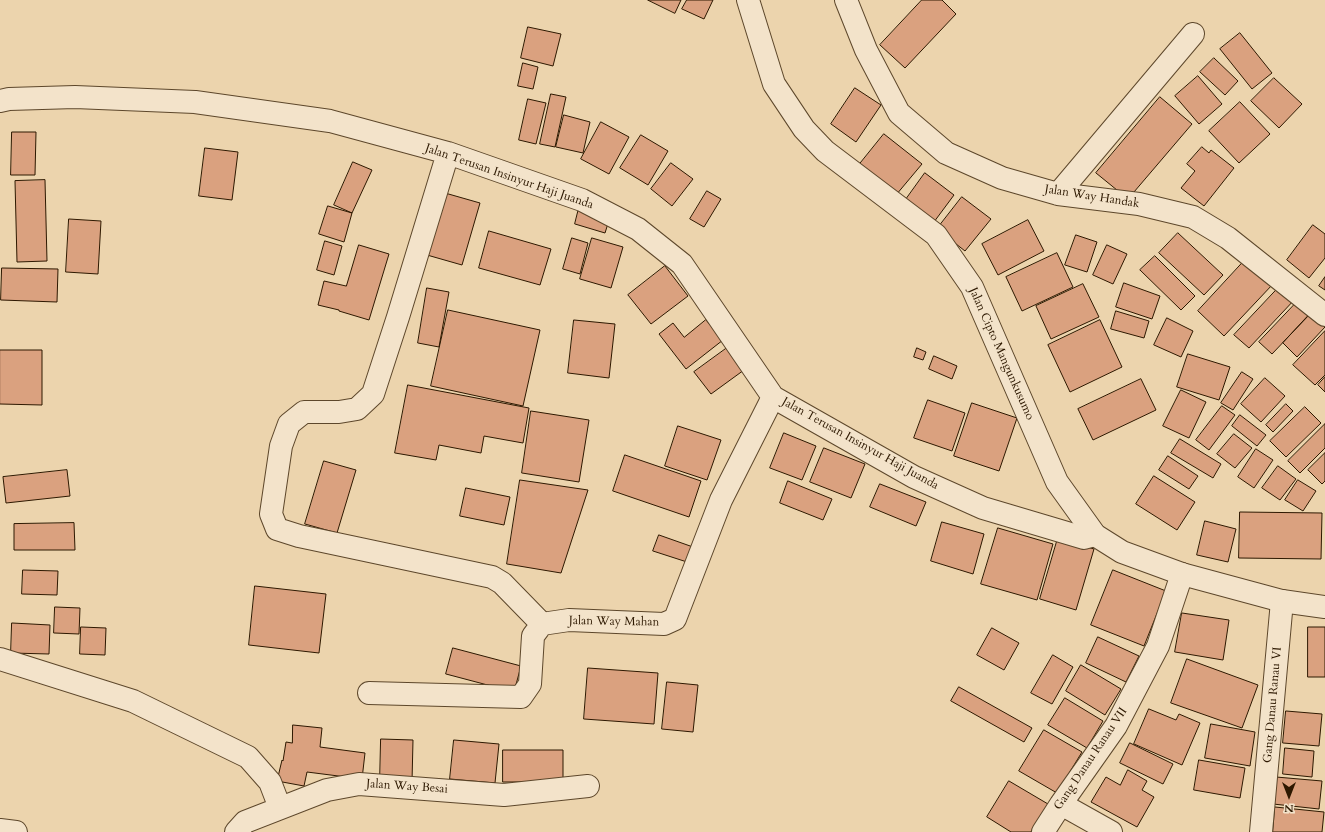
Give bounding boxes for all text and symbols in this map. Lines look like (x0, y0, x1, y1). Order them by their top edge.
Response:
street label: Jalan Terusan Insinyur Haji Juanda (423, 141, 595, 213)
street label: Jalan Way Handak (1044, 182, 1140, 212)
street label: Jalan Cipto Mangunkusumo (965, 285, 1037, 423)
street label: Jalan Terusan Insinyur Haji Juanda (779, 395, 941, 493)
street label: Jalan Way Mahan (569, 614, 659, 630)
street label: Gang Danau Ranau VI (1261, 646, 1285, 764)
street label: Gang Danau Ranau VII (1051, 705, 1131, 813)
north arrow (1269, 776, 1309, 816)
street label: Jalan Way Besai (366, 777, 448, 797)
text: N (1284, 801, 1294, 816)

